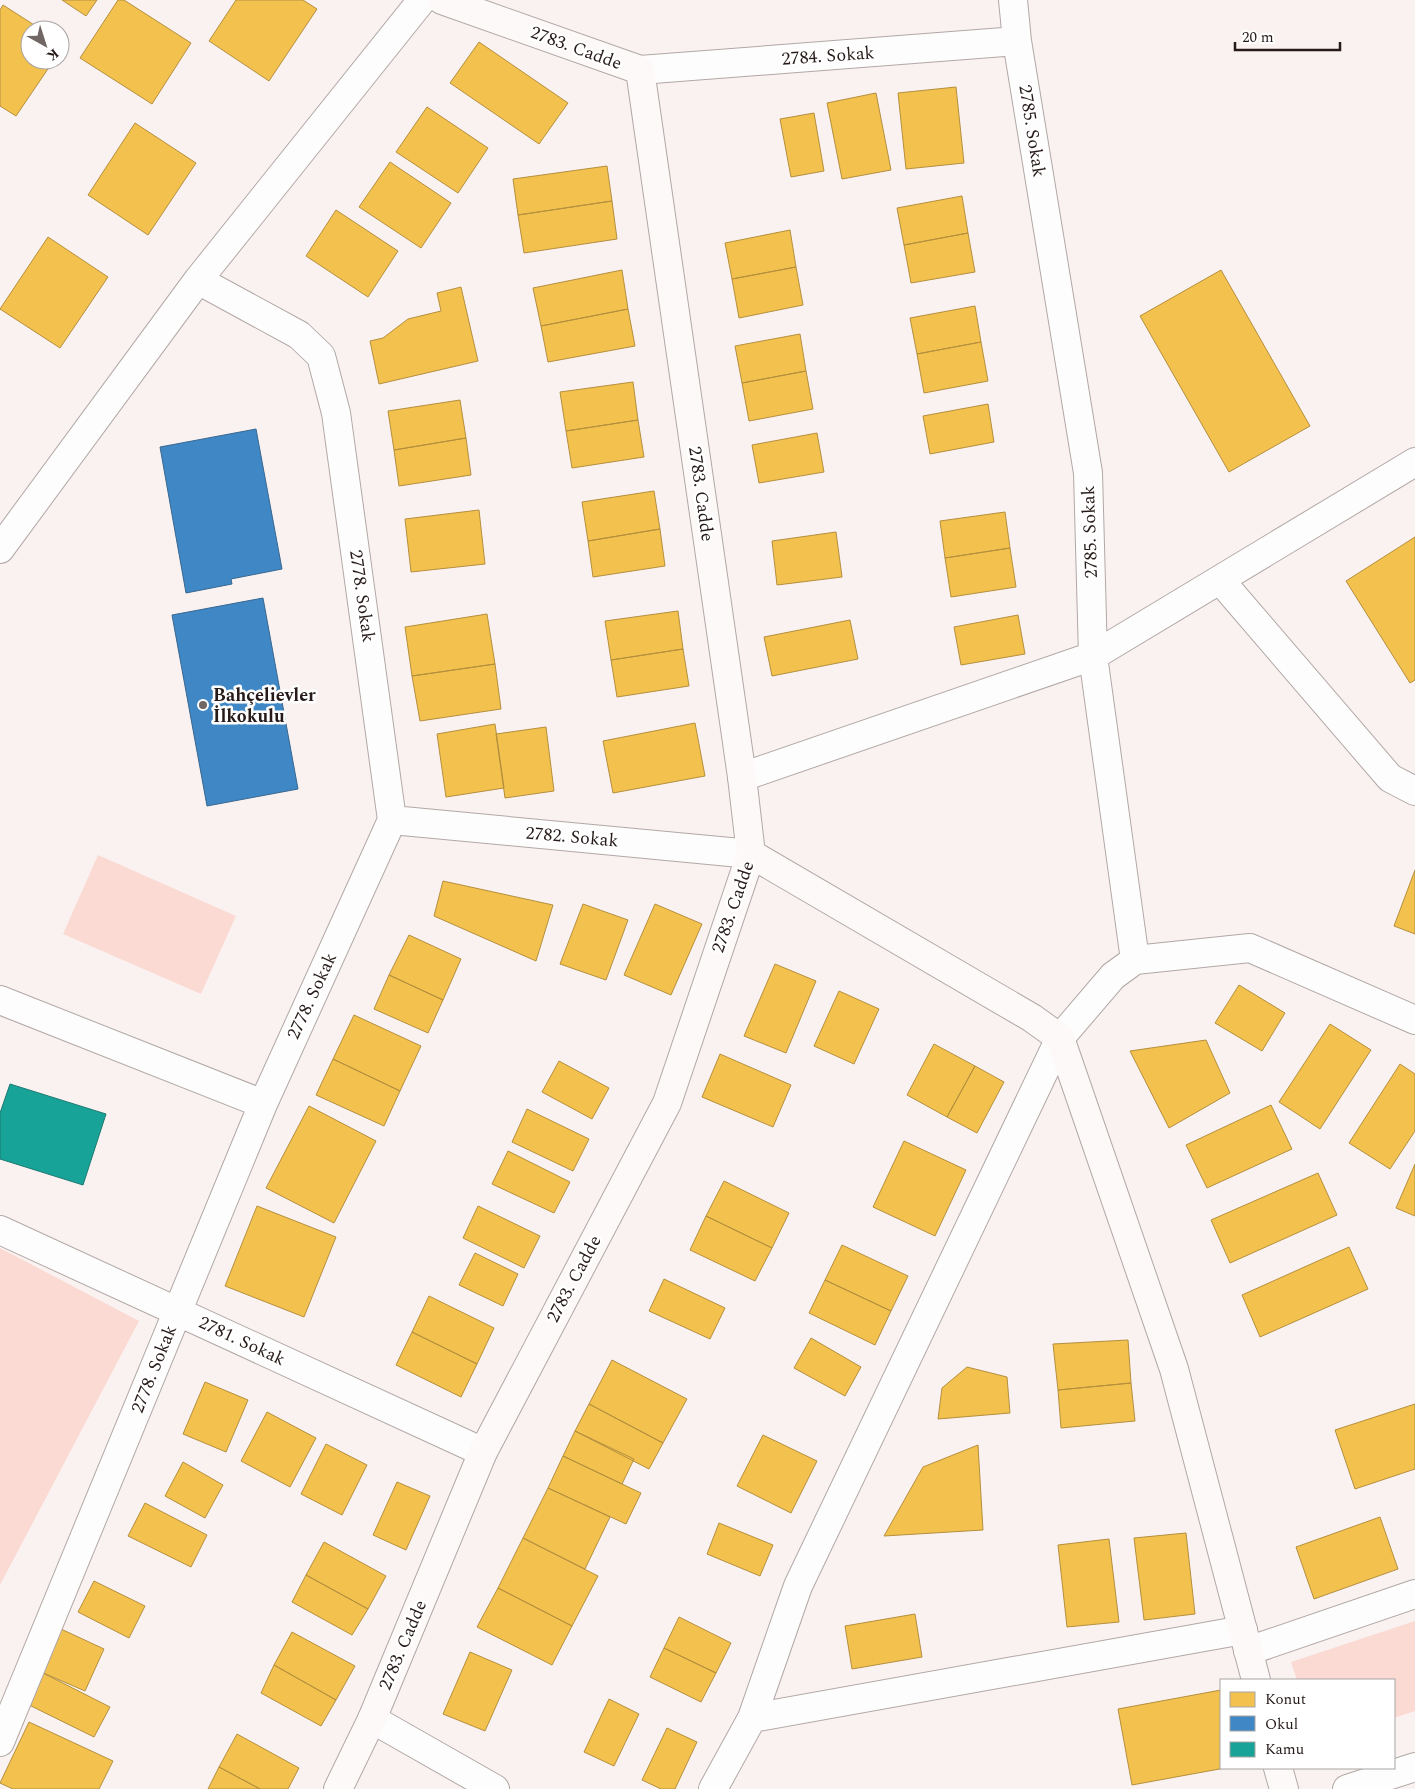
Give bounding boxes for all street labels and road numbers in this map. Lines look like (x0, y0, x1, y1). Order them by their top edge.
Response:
street label: 2783. Cadde (526, 19, 626, 77)
street label: 2784. Sokak (781, 39, 875, 73)
street label: 2785. Sokak (1011, 83, 1053, 179)
street label: 2783. Cadde (681, 445, 721, 543)
street label: 2785. Sokak (1075, 485, 1105, 579)
street label: 2778. Sokak (342, 548, 382, 644)
street label: 2782. Sokak (524, 819, 620, 855)
street label: 2783. Cadde (705, 857, 761, 957)
street label: 2778. Sokak (280, 948, 344, 1044)
street label: 2783. Cadde (540, 1230, 608, 1328)
street label: 2781. Sokak (194, 1309, 290, 1373)
street label: 2778. Sokak (124, 1321, 184, 1417)
street label: 2783. Cadde (372, 1596, 434, 1694)

